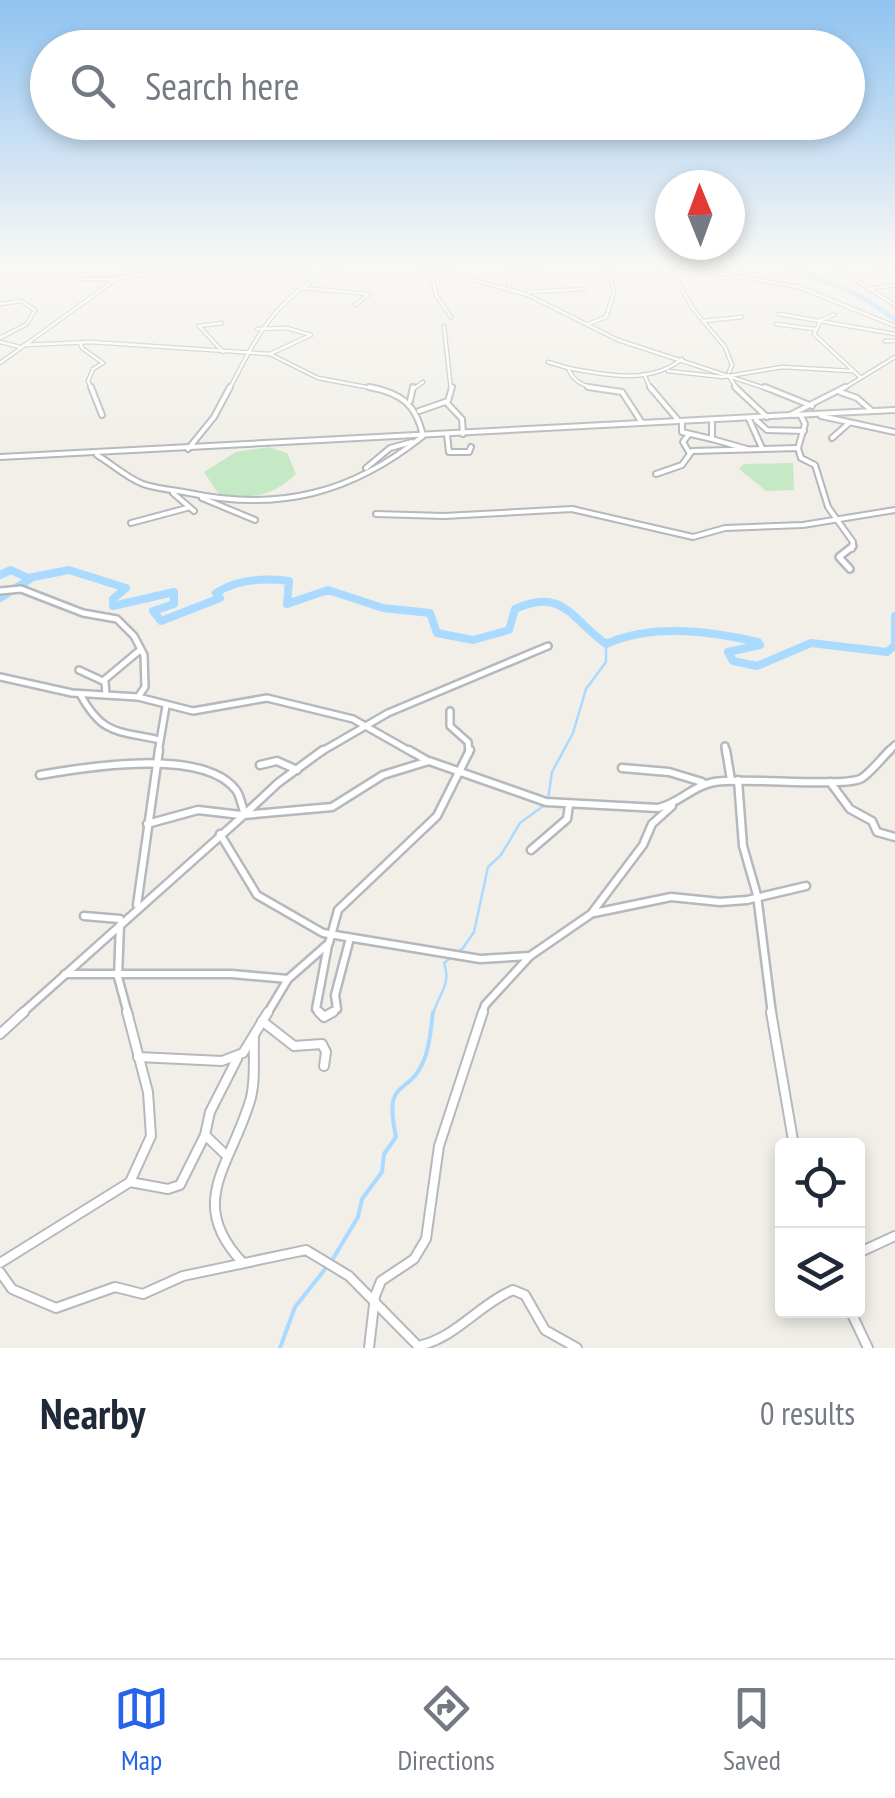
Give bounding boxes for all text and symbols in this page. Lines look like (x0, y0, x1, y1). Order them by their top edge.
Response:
search box (30, 30, 865, 140)
icon: search (65, 58, 120, 113)
text: Search here (145, 61, 299, 110)
north arrow (655, 170, 745, 260)
map controls (775, 1138, 865, 1318)
button: locate (775, 1138, 865, 1228)
button: layers (775, 1228, 865, 1318)
text: Nearby (40, 1386, 145, 1441)
text: 0 results (760, 1392, 855, 1434)
tab: Map (114, 1681, 169, 1778)
tab: Directions (397, 1681, 495, 1778)
tab: Saved (723, 1681, 781, 1778)

